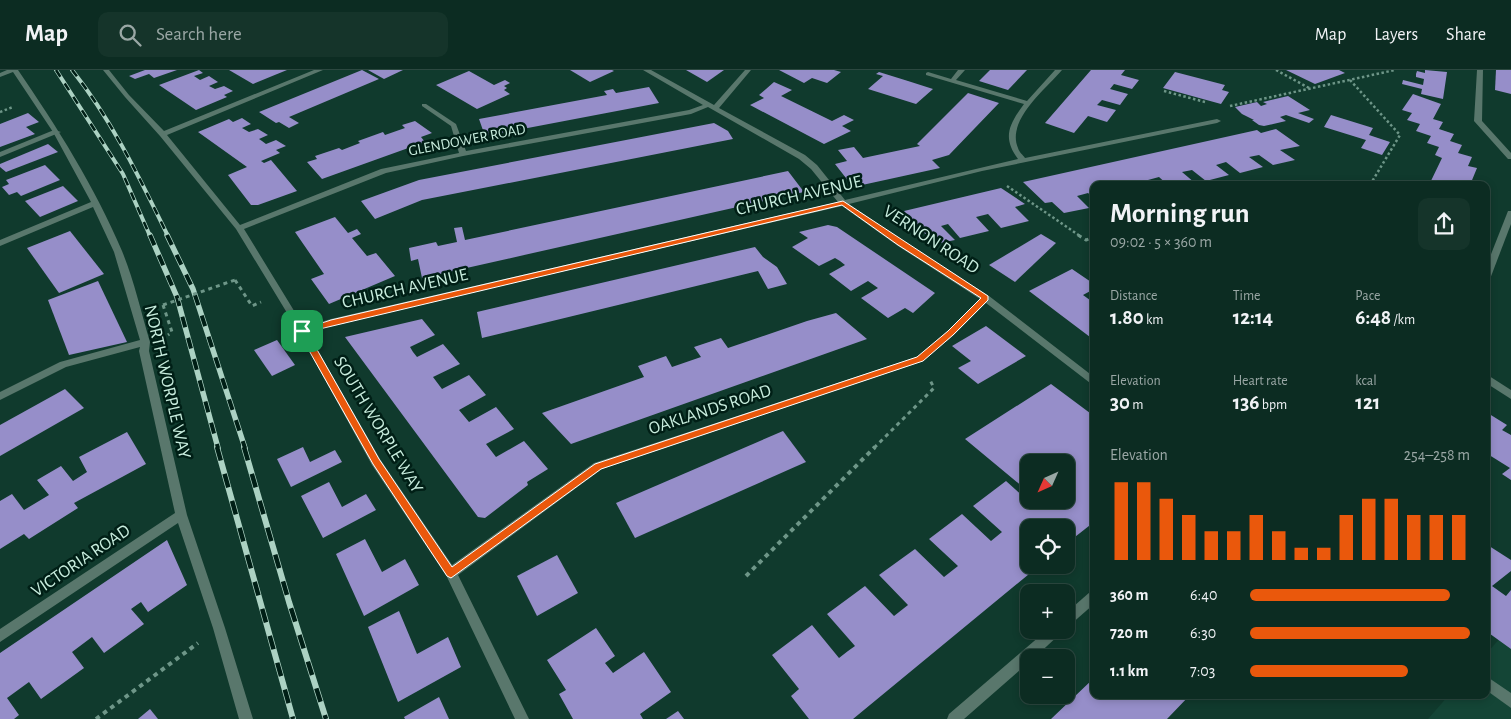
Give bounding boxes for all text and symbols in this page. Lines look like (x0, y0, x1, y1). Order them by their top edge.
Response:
search box (98, 12, 448, 57)
icon: search (116, 21, 144, 49)
text: Map (25, 22, 68, 46)
text: Search here (156, 25, 242, 44)
text: Map (1315, 26, 1346, 44)
text: Layers (1374, 26, 1418, 44)
text: Share (1446, 26, 1486, 44)
street label: GLENDOWER ROAD (407, 121, 527, 159)
street label: CHURCH AVENUE (734, 173, 864, 219)
button: share (1418, 198, 1470, 250)
text: Morning run (1110, 200, 1250, 228)
street label: VERNON ROAD (880, 202, 982, 278)
text: 09:02 · 5 × 360 m (1110, 234, 1212, 250)
street label: CHURCH AVENUE (340, 266, 470, 312)
text: Distance (1110, 289, 1157, 303)
text: Time (1233, 289, 1261, 303)
text: Pace (1355, 289, 1381, 303)
street label: NORTH WORPLE WAY (141, 303, 194, 461)
text: 1.80 (1110, 307, 1144, 328)
text: 12:14 (1233, 307, 1273, 328)
text: 6:48 (1355, 307, 1391, 328)
pin (281, 310, 323, 352)
text: km (1144, 313, 1164, 327)
text: /km (1391, 313, 1415, 327)
icon: arrive (288, 317, 316, 345)
street label: SOUTH WORPLE WAY (330, 354, 426, 497)
text: Elevation (1110, 374, 1161, 388)
text: Heart rate (1233, 374, 1288, 388)
text: kcal (1355, 374, 1377, 388)
street label: OAKLANDS ROAD (646, 382, 774, 438)
text: 30 (1110, 392, 1130, 413)
text: 136 (1233, 392, 1259, 413)
text: 121 (1355, 392, 1380, 413)
text: m (1130, 398, 1144, 412)
text: bpm (1259, 398, 1287, 412)
text: Elevation (1110, 447, 1168, 463)
text: 254–258 m (1404, 447, 1470, 463)
north arrow (1020, 454, 1075, 509)
map controls (1020, 454, 1075, 704)
button: locate (1020, 519, 1075, 574)
street label: VICTORIA ROAD (28, 521, 134, 601)
button: + (1020, 584, 1075, 639)
text: 360 m (1110, 587, 1148, 603)
text: 6:40 (1190, 587, 1217, 603)
text: 720 m (1110, 625, 1148, 641)
text: 6:30 (1190, 625, 1216, 641)
button: − (1020, 649, 1075, 704)
text: 1.1 km (1110, 663, 1148, 679)
text: 7:03 (1190, 663, 1215, 679)

